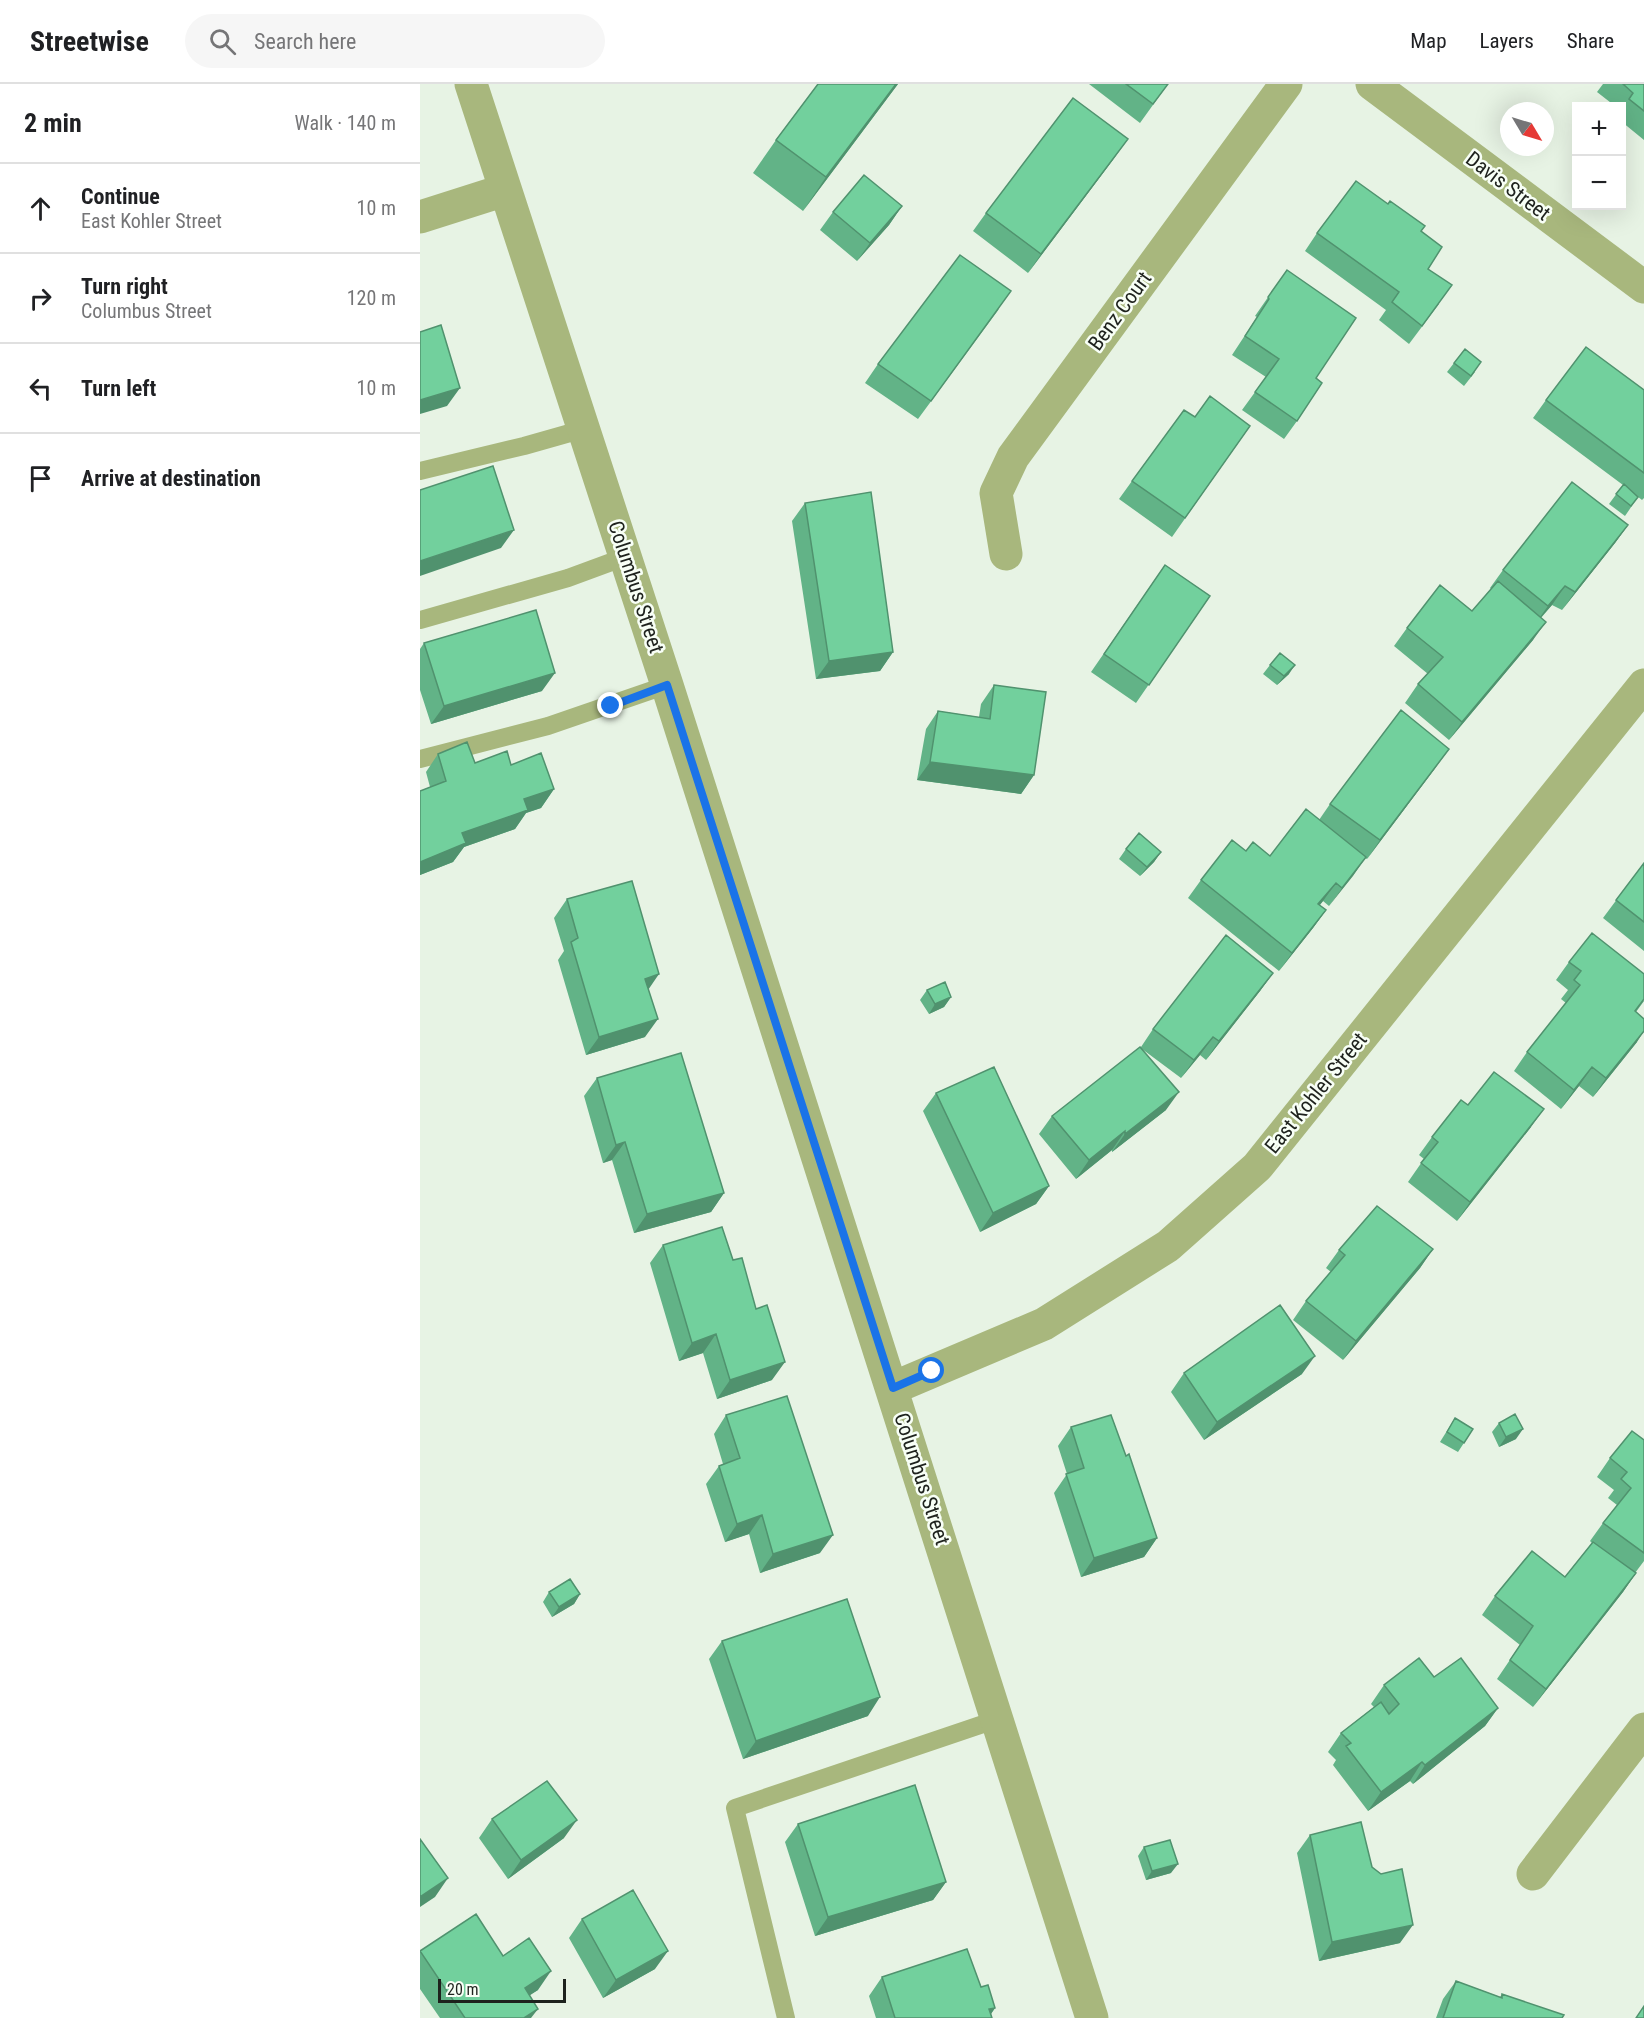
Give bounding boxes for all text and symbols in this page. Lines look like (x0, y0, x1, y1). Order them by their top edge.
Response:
search box (185, 14, 605, 68)
text: Streetwise (30, 25, 149, 58)
icon: search (206, 25, 239, 58)
text: Search here (254, 29, 356, 54)
text: Map (1410, 29, 1447, 53)
text: Layers (1480, 29, 1534, 53)
text: Share (1567, 29, 1614, 53)
north arrow (1500, 102, 1554, 156)
map controls (1572, 102, 1626, 210)
button: + (1572, 102, 1626, 156)
text: 2 min (24, 108, 82, 138)
text: Walk · 140 m (295, 111, 396, 135)
street label: Davis Street (1461, 147, 1555, 225)
button: − (1572, 156, 1626, 210)
text: Continue (81, 184, 160, 209)
icon: ahead (24, 192, 57, 225)
text: 10 m (357, 196, 396, 220)
text: East Kohler Street (81, 209, 222, 233)
street label: Benz Court (1083, 267, 1157, 355)
text: Turn right (81, 274, 168, 299)
icon: right (24, 282, 57, 315)
text: 120 m (347, 286, 396, 310)
text: Columbus Street (81, 299, 212, 323)
icon: left (24, 372, 57, 405)
text: Turn left (81, 376, 156, 401)
text: 10 m (357, 376, 396, 400)
icon: arrive (24, 462, 57, 495)
text: Arrive at destination (81, 466, 261, 491)
street label: Columbus Street (603, 518, 669, 656)
route end (597, 692, 623, 718)
street label: East Kohler Street (1260, 1028, 1372, 1158)
route start (918, 1357, 944, 1383)
street label: Columbus Street (889, 1410, 955, 1548)
scale bar (438, 1976, 566, 2004)
text: 20 m (447, 1980, 479, 1999)

